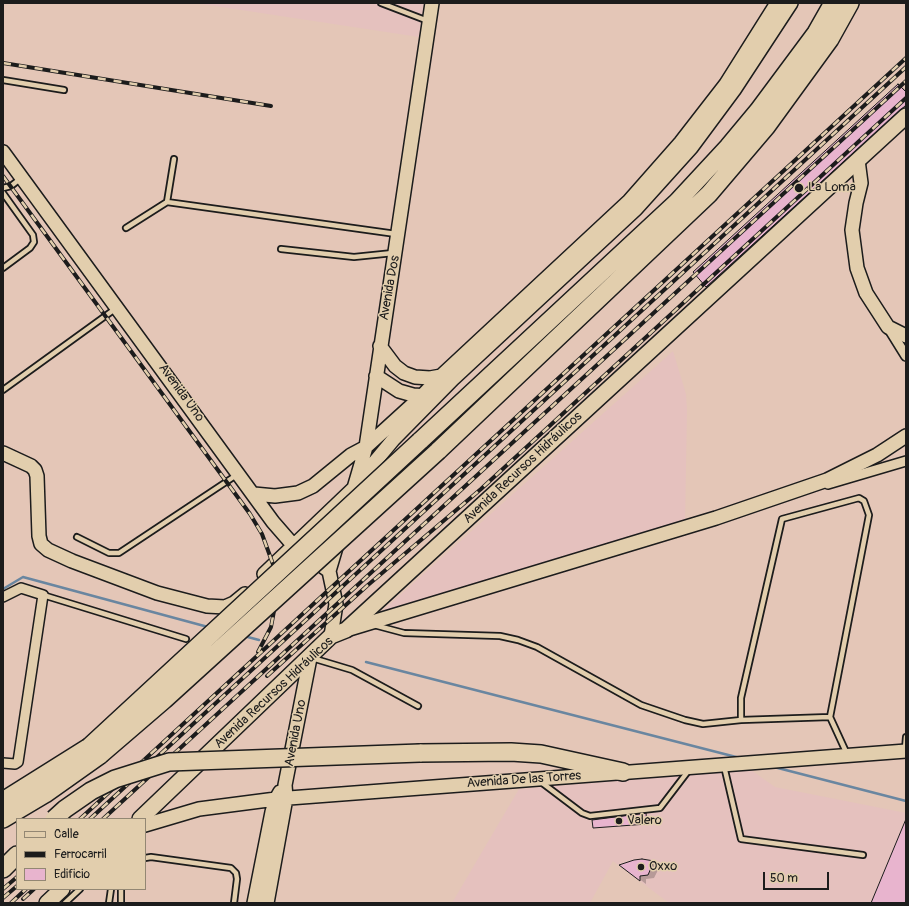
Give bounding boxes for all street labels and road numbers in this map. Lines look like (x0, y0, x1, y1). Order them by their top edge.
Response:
street label: Avenida Dos (377, 254, 403, 322)
street label: Avenida Uno (155, 361, 207, 425)
street label: Avenida Recursos Hidráulicos (460, 409, 586, 527)
street label: Avenida Recursos Hidráulicos (211, 634, 337, 752)
street label: Avenida Uno (282, 698, 310, 768)
street label: Avenida De las Torres (466, 768, 582, 792)

